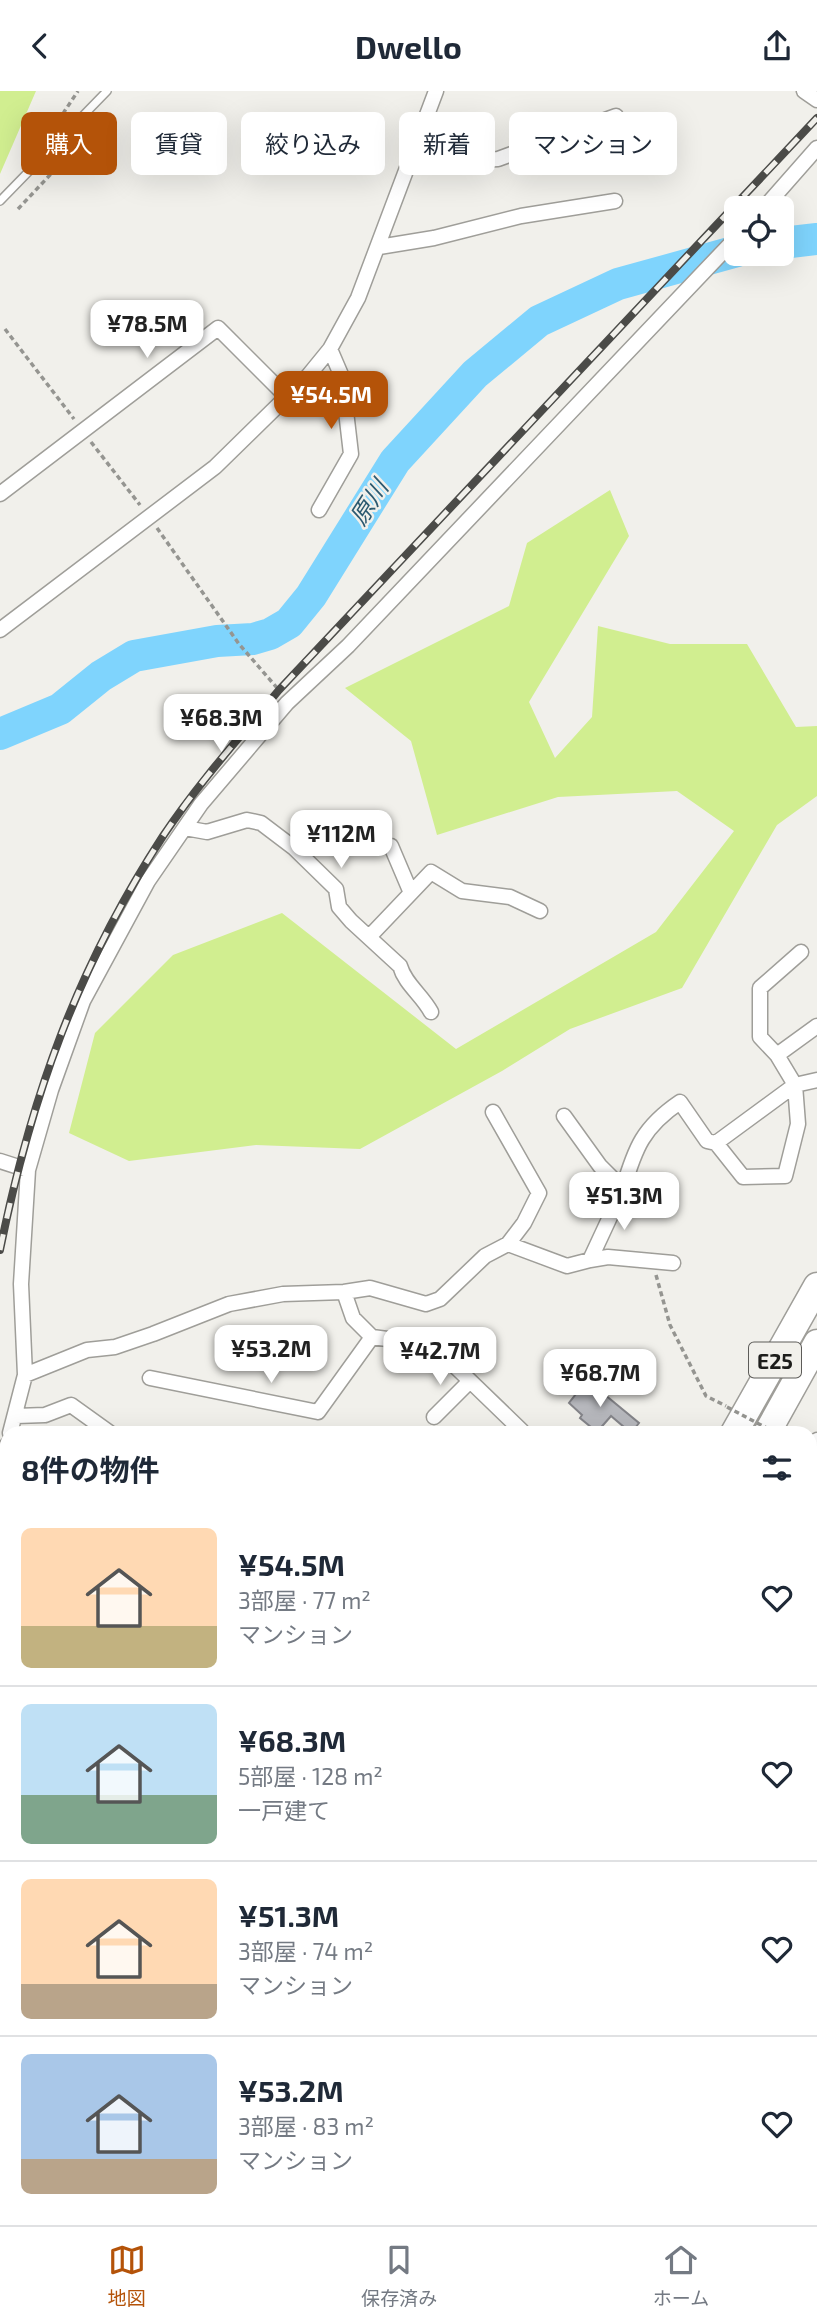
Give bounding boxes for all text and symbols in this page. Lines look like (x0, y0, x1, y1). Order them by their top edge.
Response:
icon: back (21, 27, 59, 65)
text: Dwello (355, 27, 462, 65)
icon: share (758, 27, 796, 65)
chip: 購入 (21, 112, 117, 175)
chip: 賃貸 (131, 112, 227, 175)
chip: 絞り込み (241, 112, 385, 175)
chip: 新着 (399, 112, 495, 175)
chip: マンション (509, 112, 677, 175)
map controls (724, 196, 794, 266)
button: locate (724, 196, 794, 266)
pin: ¥78.5M (90, 301, 204, 360)
text: ¥78.5M (106, 309, 188, 337)
pin: ¥54.5M (274, 371, 388, 431)
text: ¥54.5M (290, 380, 372, 408)
water label: 原川 (343, 471, 395, 530)
pin: ¥68.3M (164, 695, 278, 754)
text: ¥68.3M (180, 703, 262, 731)
pin: ¥112M (292, 811, 390, 870)
text: ¥112M (306, 819, 376, 847)
pin: ¥51.3M (567, 1173, 681, 1232)
text: ¥51.3M (585, 1181, 663, 1209)
pin: ¥53.2M (214, 1325, 328, 1385)
pin: ¥42.7M (383, 1327, 497, 1387)
text: ¥53.2M (230, 1334, 312, 1362)
text: ¥42.7M (399, 1336, 481, 1364)
road number: E25 (749, 1343, 801, 1377)
pin: ¥68.7M (543, 1349, 657, 1409)
text: ¥68.7M (559, 1358, 641, 1386)
icon: filters (758, 1449, 796, 1487)
text: 8件の物件 (21, 1451, 160, 1487)
text: ¥54.5M (238, 1546, 345, 1582)
icon: home (77, 1556, 161, 1640)
icon: heart (758, 1579, 796, 1617)
text: 3部屋 · 77 m² (238, 1586, 371, 1614)
text: マンション (238, 1620, 353, 1648)
text: ¥68.3M (238, 1722, 346, 1758)
icon: home (77, 1732, 161, 1816)
icon: heart (758, 1755, 796, 1793)
text: 5部屋 · 128 m² (238, 1762, 383, 1790)
text: 一戸建て (238, 1796, 330, 1824)
text: ¥51.3M (238, 1897, 339, 1933)
icon: home (77, 1907, 161, 1991)
icon: heart (758, 1930, 796, 1968)
text: 3部屋 · 74 m² (238, 1937, 373, 1965)
text: マンション (238, 1971, 353, 1999)
text: ¥53.2M (238, 2072, 344, 2108)
icon: home (77, 2082, 161, 2166)
icon: heart (758, 2105, 796, 2143)
text: 3部屋 · 83 m² (238, 2112, 374, 2140)
text: マンション (238, 2146, 353, 2174)
tab: 地図 (108, 2241, 146, 2310)
tab: 保存済み (361, 2241, 437, 2310)
tab: ホーム (653, 2241, 709, 2310)

